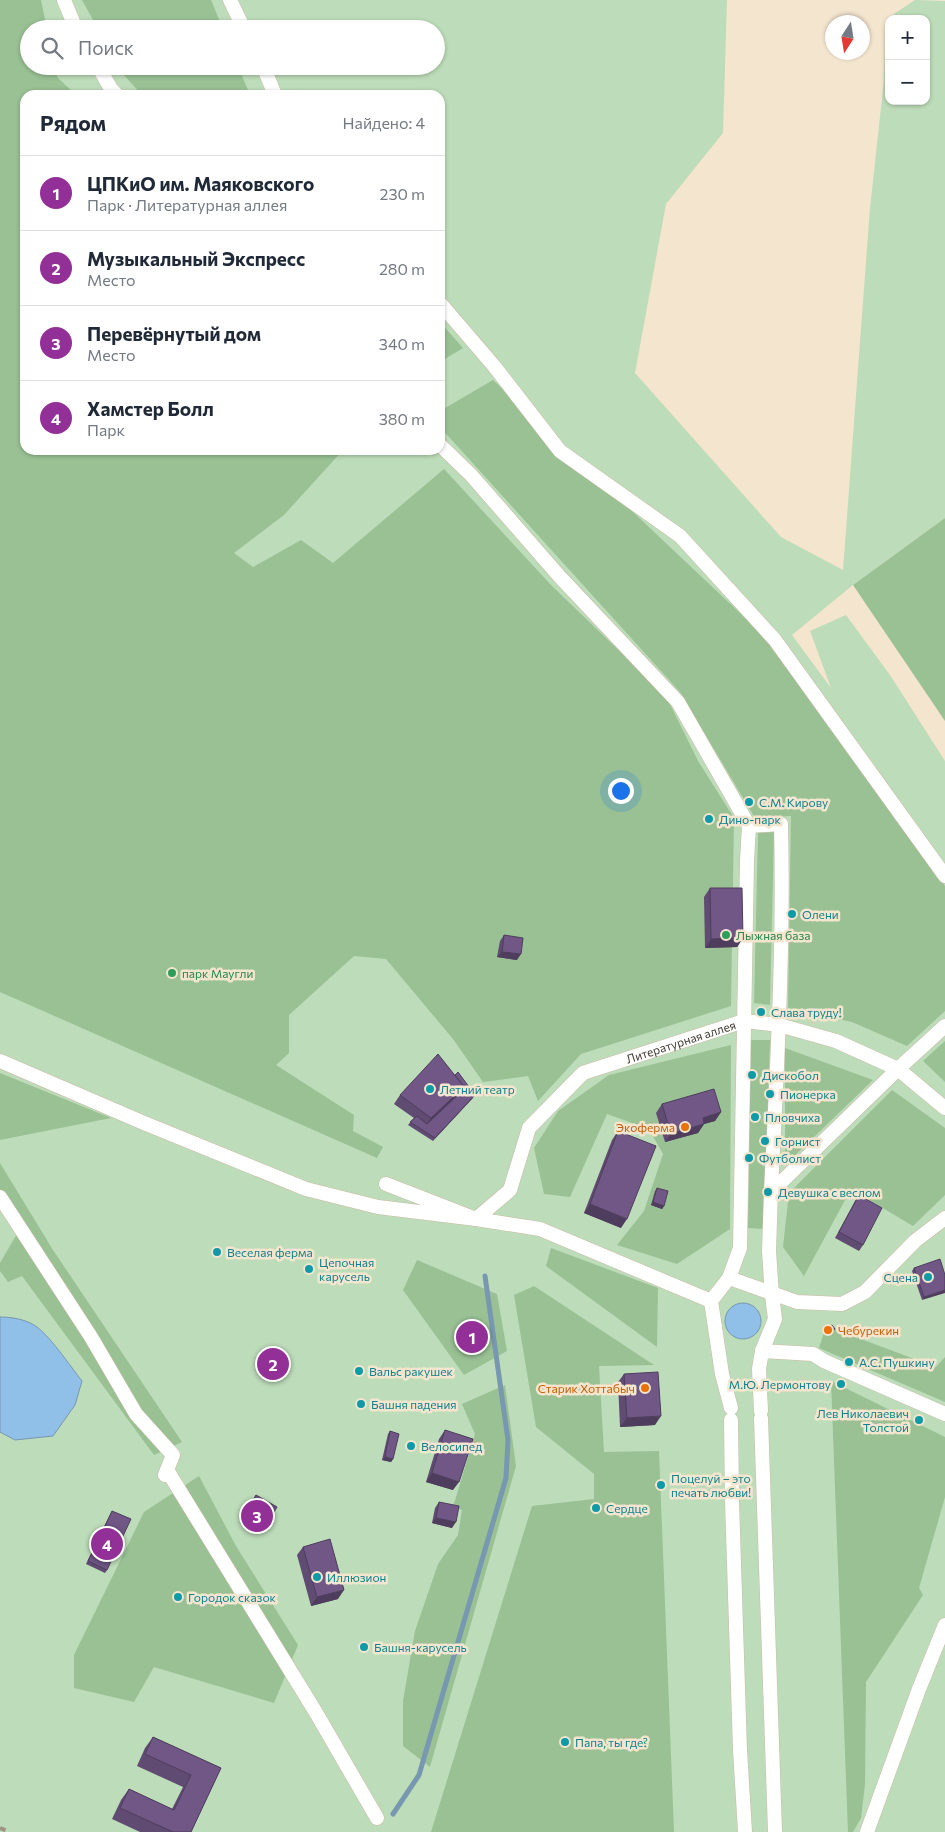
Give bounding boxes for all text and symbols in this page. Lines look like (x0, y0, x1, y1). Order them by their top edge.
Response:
north arrow (825, 15, 870, 60)
map controls (885, 15, 930, 105)
button: + (885, 15, 930, 60)
search box (20, 20, 445, 75)
icon: search (38, 34, 66, 62)
text: Поиск (78, 36, 134, 59)
button: − (885, 60, 930, 105)
text: Рядом (40, 110, 106, 135)
text: Найдено: 4 (343, 113, 425, 132)
text: ЦПКиО им. Маяковского (87, 172, 314, 195)
text: 1 (52, 184, 60, 203)
text: 230 m (380, 184, 425, 203)
text: Парк · Литературная аллея (87, 195, 287, 214)
text: Музыкальный Экспресс (87, 247, 305, 270)
text: 2 (51, 259, 61, 278)
text: 280 m (379, 259, 425, 278)
text: Место (87, 270, 136, 289)
text: Перевёрнутый дом (87, 322, 261, 345)
text: 3 (51, 334, 61, 353)
text: 340 m (379, 334, 425, 353)
text: Место (87, 345, 136, 364)
text: Хамстер Болл (87, 397, 214, 420)
text: 4 (51, 409, 61, 428)
text: 380 m (379, 409, 425, 428)
text: Парк (87, 420, 125, 439)
your location (608, 778, 634, 804)
place label: С.М. Кирову (759, 795, 828, 809)
marker: С.М. Кирову (743, 796, 755, 808)
place label: Дино-парк (719, 812, 781, 826)
marker: Дино-парк (703, 813, 715, 825)
place label: Олени (802, 907, 839, 921)
marker: Олени (786, 908, 798, 920)
place label: Лыжная база (736, 928, 810, 942)
marker: Лыжная база (720, 929, 732, 941)
place label: парк Маугли (182, 966, 253, 980)
marker: парк Маугли (166, 967, 178, 979)
place label: Слава труду! (771, 1005, 842, 1019)
marker: Слава труду! (755, 1006, 767, 1018)
street label: Литературная аллея (624, 1017, 737, 1066)
place label: Дискобол (762, 1068, 819, 1082)
marker: Дискобол (746, 1069, 758, 1081)
place label: Летний театр (440, 1082, 515, 1096)
marker: Летний театр (424, 1083, 436, 1095)
place label: Пионерка (780, 1087, 836, 1101)
marker: Пионерка (764, 1088, 776, 1100)
place label: Пловчиха (765, 1110, 820, 1124)
marker: Пловчиха (749, 1111, 761, 1123)
place label: Экоферма (616, 1120, 675, 1134)
marker: Экоферма (679, 1121, 691, 1133)
place label: Горнист (775, 1134, 821, 1148)
marker: Горнист (759, 1135, 771, 1147)
place label: Футболист (759, 1151, 821, 1165)
marker: Футболист (743, 1152, 755, 1164)
place label: Девушка с веслом (778, 1185, 881, 1199)
marker: Девушка с веслом (762, 1186, 774, 1198)
place label: Веселая ферма (227, 1245, 313, 1259)
marker: Веселая ферма (211, 1246, 223, 1258)
place label: Цепочная карусель (319, 1255, 374, 1283)
marker: Цепочная карусель (303, 1263, 315, 1275)
place label: Сцена (883, 1270, 918, 1284)
marker: Сцена (922, 1271, 934, 1283)
pin: 1 (456, 1318, 488, 1356)
place label: Чебурекин (838, 1323, 899, 1337)
marker: Чебурекин (822, 1324, 834, 1336)
pin: 2 (257, 1345, 289, 1383)
place label: А.С. Пушкину (859, 1355, 935, 1369)
marker: А.С. Пушкину (843, 1356, 855, 1368)
place label: Вальс ракушек (369, 1364, 453, 1378)
marker: Вальс ракушек (353, 1365, 365, 1377)
place label: М.Ю. Лермонтову (729, 1377, 831, 1391)
marker: М.Ю. Лермонтову (835, 1378, 847, 1390)
place label: Старик Хоттабыч (538, 1381, 635, 1395)
marker: Старик Хоттабыч (639, 1382, 651, 1394)
place label: Башня падения (371, 1397, 457, 1411)
marker: Башня падения (355, 1398, 367, 1410)
place label: Лев Николаевич Толстой (817, 1406, 909, 1434)
marker: Лев Николаевич Толстой (913, 1414, 925, 1426)
place label: Велосипед (421, 1439, 482, 1453)
marker: Велосипед (405, 1440, 417, 1452)
place label: Поцелуй – это печать любви! (671, 1471, 751, 1499)
marker: Поцелуй – это печать любви! (655, 1479, 667, 1491)
pin: 3 (241, 1497, 273, 1535)
place label: Сердце (606, 1501, 648, 1515)
marker: Сердце (590, 1502, 602, 1514)
pin: 4 (91, 1525, 123, 1563)
place label: Иллюзион (327, 1570, 386, 1584)
marker: Иллюзион (311, 1571, 323, 1583)
place label: Городок сказок (188, 1590, 277, 1604)
marker: Городок сказок (172, 1591, 184, 1603)
place label: Башня-карусель (374, 1640, 467, 1654)
marker: Башня-карусель (358, 1641, 370, 1653)
place label: Папа, ты где? (575, 1735, 648, 1749)
marker: Папа, ты где? (559, 1736, 571, 1748)

